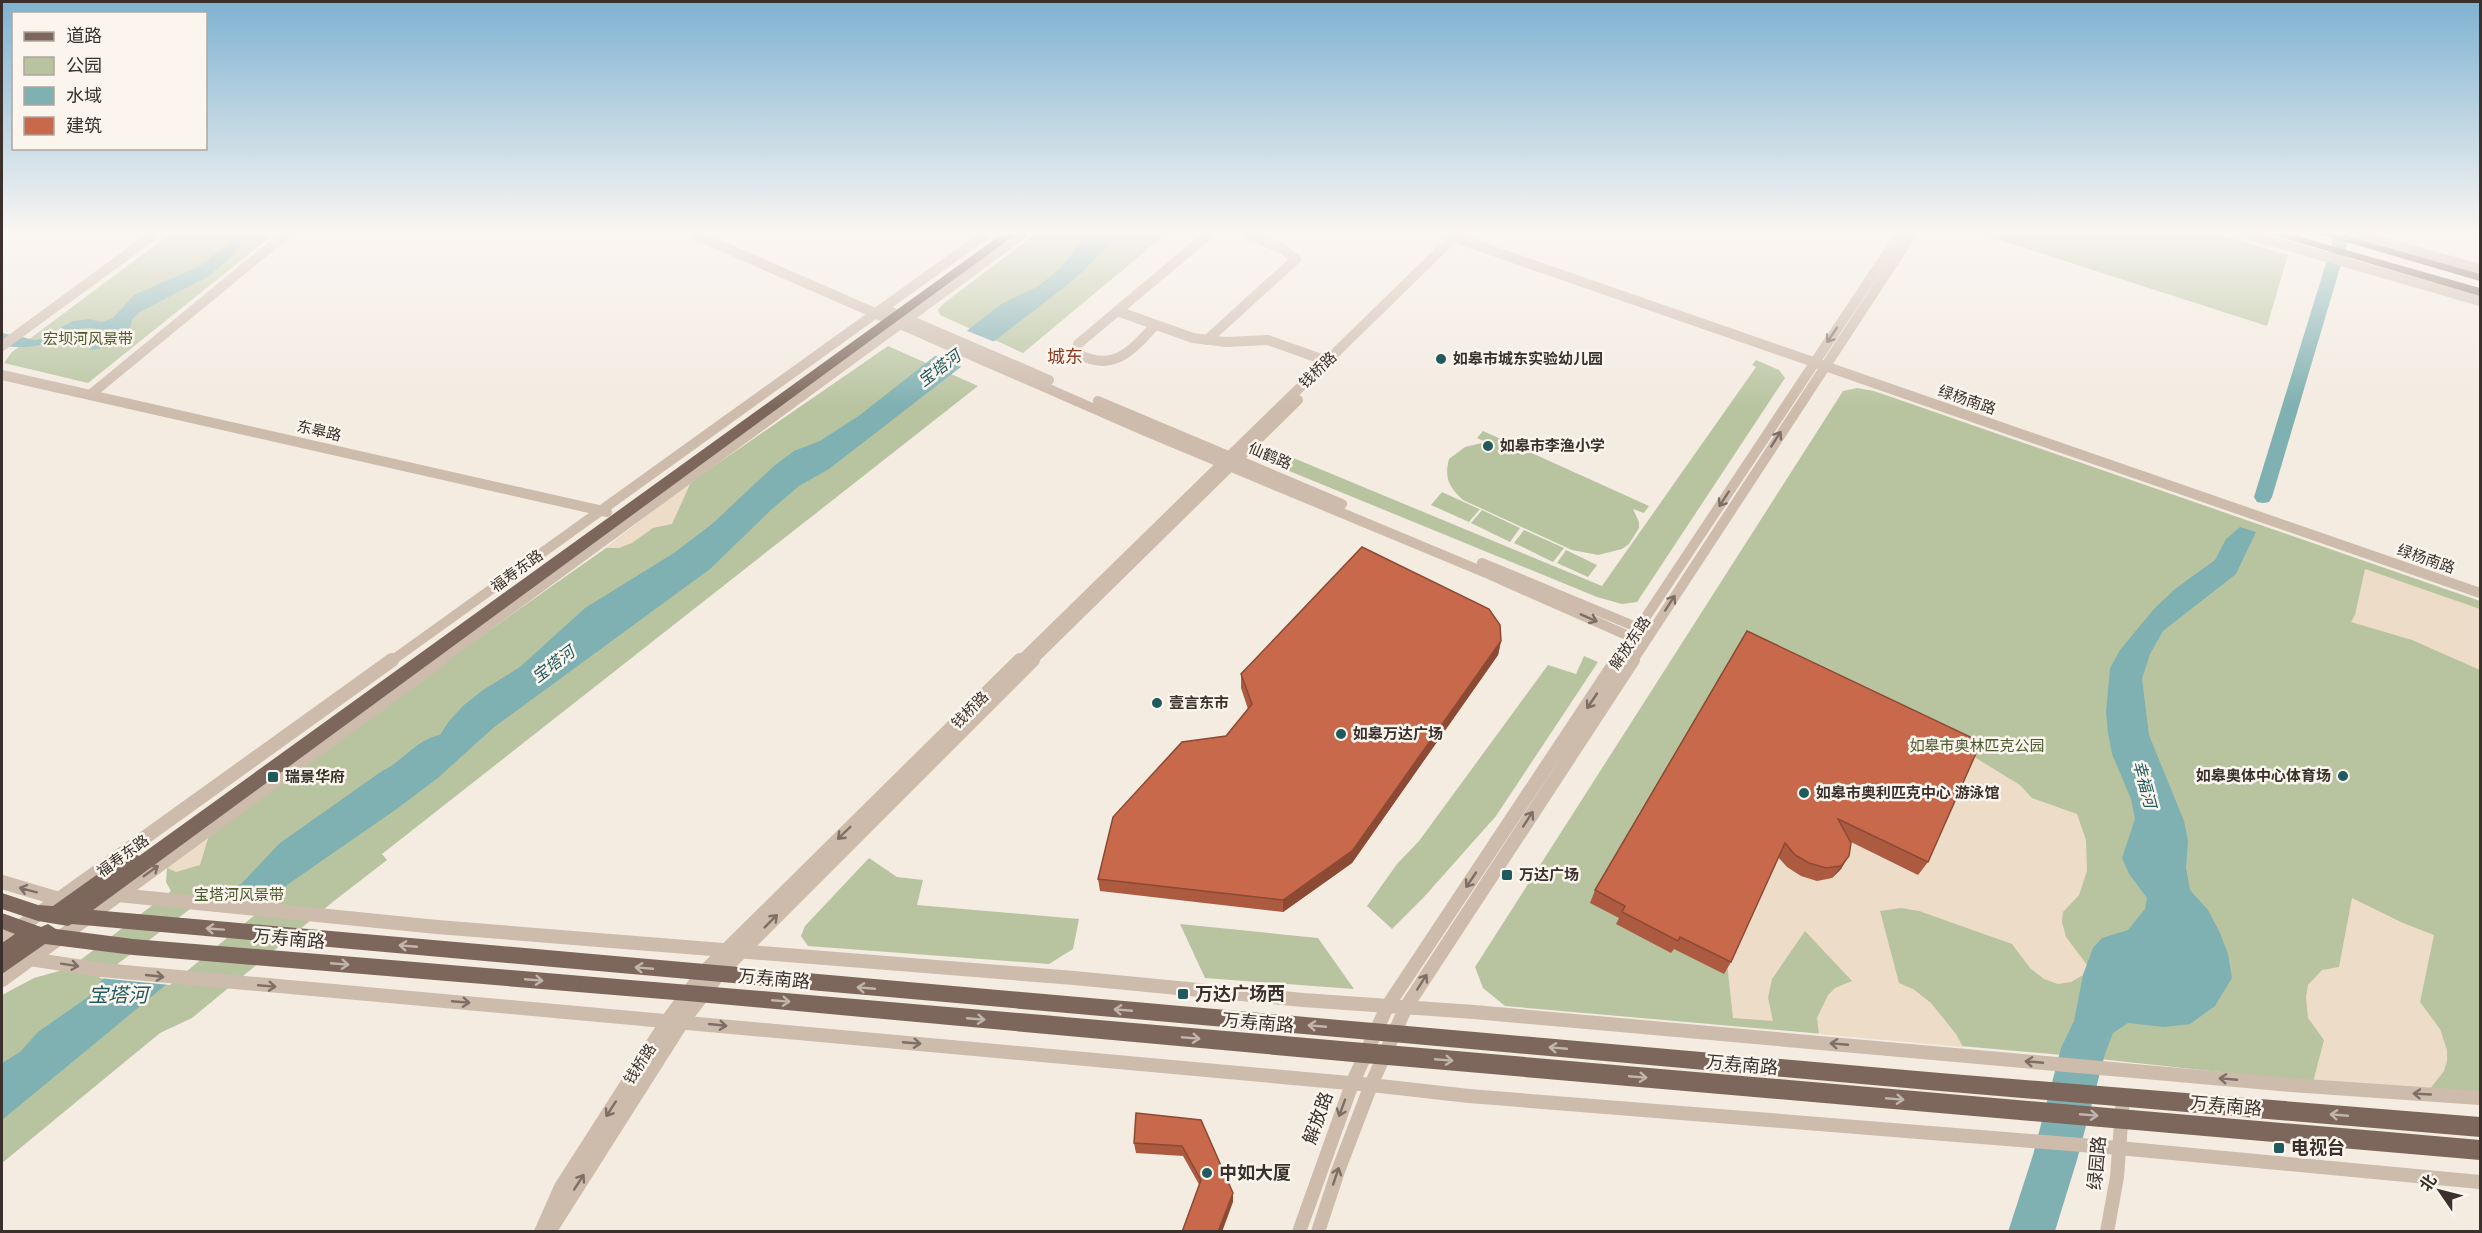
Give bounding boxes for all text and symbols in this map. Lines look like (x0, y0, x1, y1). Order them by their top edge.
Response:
legend (12, 12, 207, 150)
text: 道路 (66, 25, 102, 45)
text: 公园 (66, 55, 102, 75)
text: 水域 (66, 85, 102, 105)
text: 建筑 (66, 115, 102, 135)
one-way arrow (1826, 326, 1838, 343)
park label: 宏坝河风景带 (43, 330, 133, 347)
water label: 宝塔河 (914, 345, 966, 390)
district label: 城东 (1047, 346, 1083, 366)
street label: 钱桥路 (1296, 348, 1340, 391)
place label: 如皋市城东实验幼儿园 (1453, 350, 1603, 367)
marker: 如皋市城东实验幼儿园 (1434, 352, 1448, 366)
street label: 绿杨南路 (1936, 382, 1998, 417)
street label: 东皋路 (295, 417, 343, 444)
one-way arrow (1770, 431, 1783, 448)
place label: 如皋市李渔小学 (1500, 437, 1605, 454)
street label: 仙鹤路 (1246, 439, 1294, 472)
marker: 如皋市李渔小学 (1481, 439, 1495, 453)
one-way arrow (1718, 491, 1730, 507)
street label: 绿杨南路 (2395, 541, 2457, 576)
street label: 福寿东路 (487, 546, 546, 595)
one-way arrow (1663, 594, 1676, 611)
one-way arrow (1579, 613, 1597, 624)
street label: 解放东路 (1606, 613, 1653, 672)
water label: 宝塔河 (528, 641, 580, 686)
street label: 钱桥路 (948, 688, 992, 732)
one-way arrow (1585, 692, 1598, 709)
place label: 壹言东市 (1169, 694, 1229, 711)
marker: 壹言东市 (1150, 696, 1164, 710)
place label: 如皋万达广场 (1353, 725, 1443, 742)
marker: 如皋万达广场 (1334, 727, 1348, 741)
park label: 如皋市奥林匹克公园 (1909, 737, 2045, 754)
water label: 幸福河 (2130, 758, 2161, 812)
place label: 如皋奥体中心体育场 (2196, 767, 2331, 784)
place label: 瑞景华府 (285, 768, 345, 785)
marker: 如皋奥体中心体育场 (2336, 769, 2350, 783)
marker: 瑞景华府 (266, 770, 280, 784)
place label: 如皋市奥利匹克中心 游泳馆 (1816, 784, 2000, 801)
marker: 如皋市奥利匹克中心 游泳馆 (1797, 786, 1811, 800)
one-way arrow (1522, 810, 1535, 827)
one-way arrow (837, 825, 852, 840)
street label: 福寿东路 (93, 831, 152, 880)
one-way arrow (142, 865, 158, 878)
place label: 万达广场 (1519, 866, 1579, 883)
marker: 万达广场 (1500, 868, 1514, 882)
one-way arrow (1465, 872, 1478, 889)
one-way arrow (19, 884, 38, 895)
park label: 宝塔河风景带 (194, 886, 284, 903)
one-way arrow (764, 913, 779, 928)
one-way arrow (206, 923, 226, 934)
street label: 万寿南路 (252, 925, 326, 951)
one-way arrow (398, 940, 418, 951)
one-way arrow (329, 959, 349, 970)
one-way arrow (59, 960, 79, 971)
one-way arrow (634, 962, 654, 973)
street label: 万寿南路 (737, 965, 811, 991)
one-way arrow (145, 971, 165, 982)
one-way arrow (523, 974, 543, 985)
one-way arrow (1416, 974, 1428, 991)
one-way arrow (257, 981, 276, 992)
one-way arrow (857, 982, 876, 993)
water label: 宝塔河 (88, 983, 152, 1006)
place label: 万达广场西 (1195, 983, 1285, 1003)
marker: 万达广场西 (1176, 987, 1190, 1001)
one-way arrow (771, 996, 791, 1007)
one-way arrow (451, 997, 471, 1008)
one-way arrow (1114, 1004, 1134, 1015)
street label: 万寿南路 (1221, 1009, 1295, 1035)
one-way arrow (965, 1014, 985, 1025)
one-way arrow (708, 1020, 728, 1031)
one-way arrow (1308, 1020, 1328, 1031)
one-way arrow (1180, 1033, 1200, 1044)
one-way arrow (902, 1038, 922, 1049)
one-way arrow (1830, 1038, 1850, 1049)
street label: 钱桥路 (620, 1040, 659, 1087)
one-way arrow (1549, 1042, 1569, 1053)
street label: 万寿南路 (1705, 1051, 1779, 1077)
one-way arrow (1433, 1055, 1453, 1066)
one-way arrow (2024, 1056, 2044, 1067)
one-way arrow (1627, 1072, 1647, 1083)
one-way arrow (2218, 1073, 2238, 1084)
one-way arrow (2413, 1088, 2433, 1099)
street label: 解放路 (1298, 1089, 1336, 1146)
street label: 万寿南路 (2189, 1092, 2263, 1118)
one-way arrow (1884, 1094, 1904, 1105)
one-way arrow (1336, 1098, 1347, 1117)
one-way arrow (604, 1101, 617, 1118)
one-way arrow (2329, 1109, 2349, 1120)
one-way arrow (2079, 1110, 2099, 1121)
street label: 绿园路 (2084, 1135, 2108, 1191)
place label: 电视台 (2291, 1137, 2345, 1157)
marker: 电视台 (2272, 1141, 2286, 1155)
north arrow (2410, 1161, 2470, 1221)
place label: 中如大厦 (1219, 1162, 1291, 1182)
marker: 中如大厦 (1200, 1166, 1214, 1180)
one-way arrow (1332, 1167, 1343, 1186)
text: 北 (2416, 1171, 2440, 1194)
one-way arrow (573, 1173, 586, 1190)

